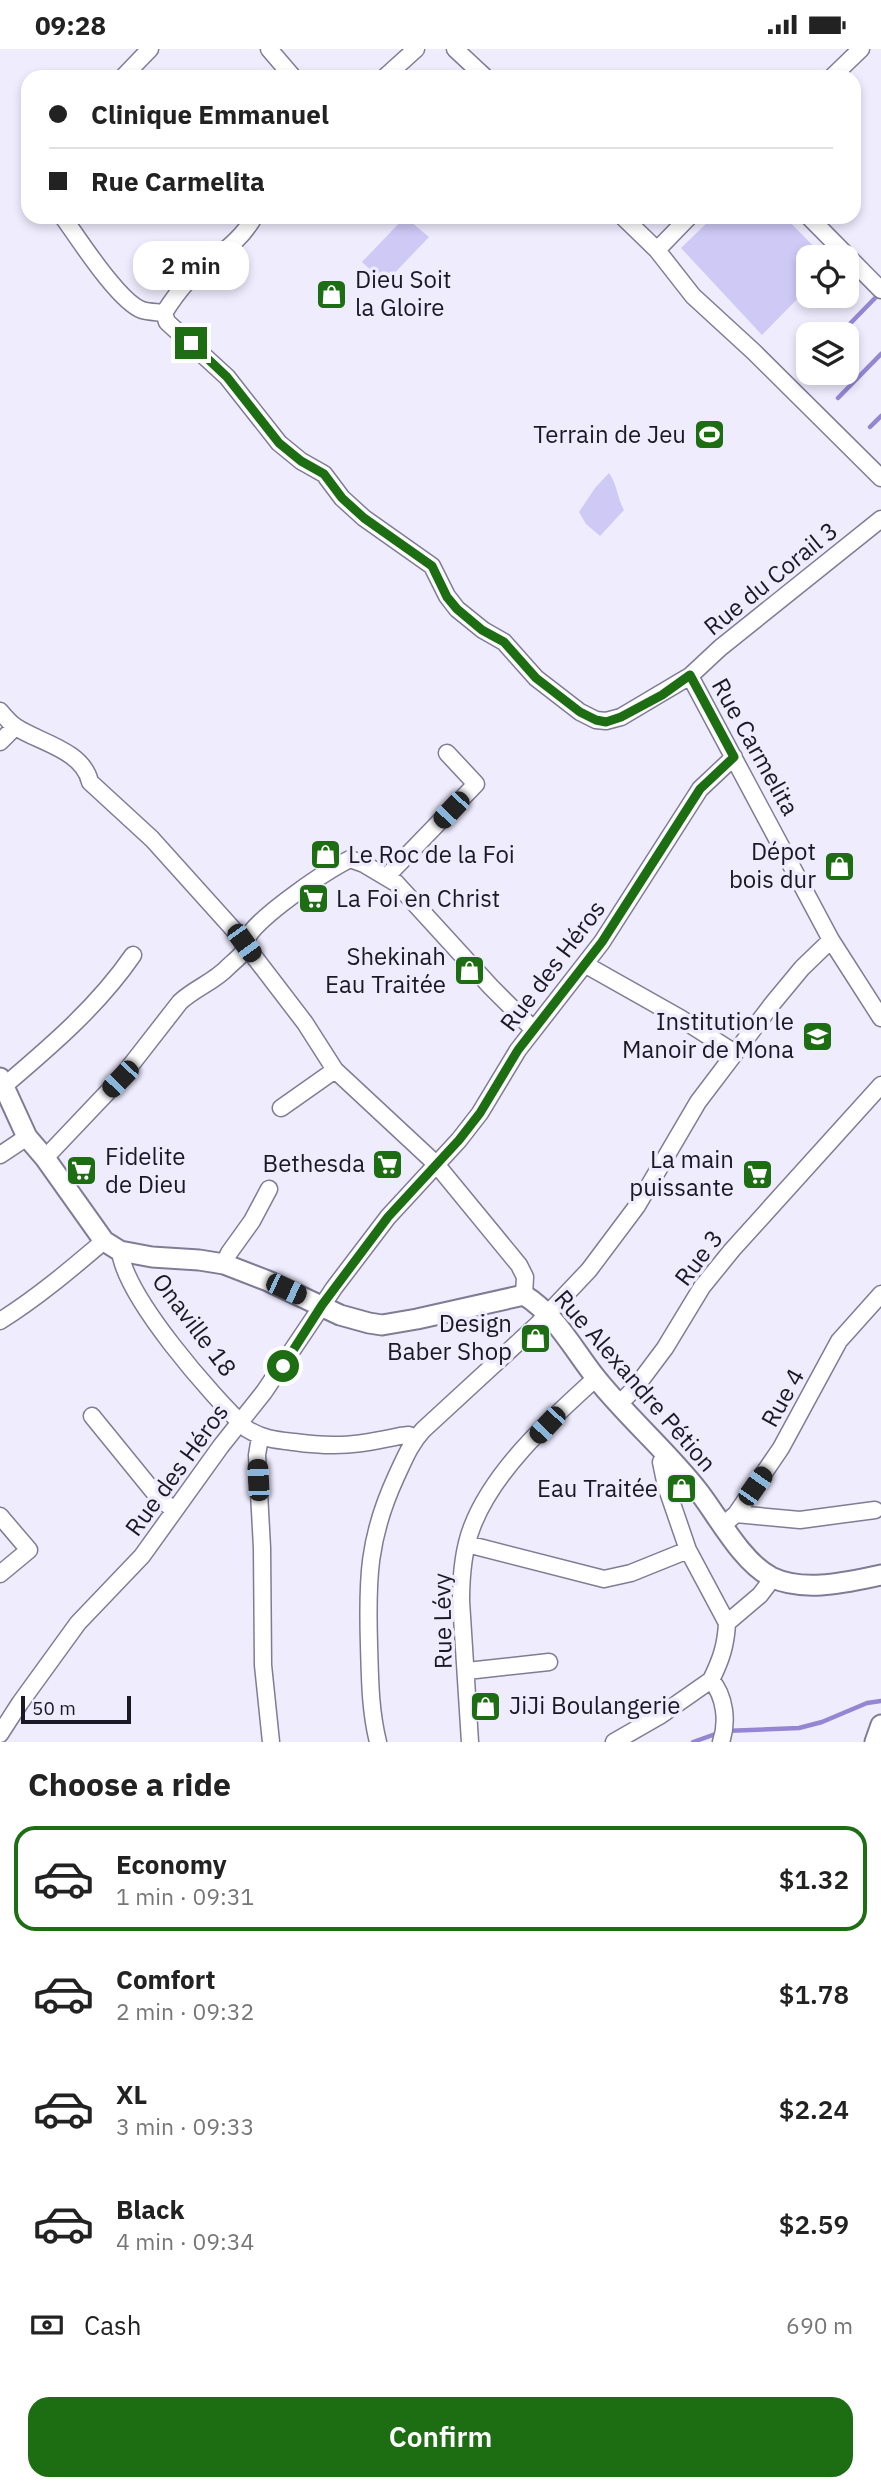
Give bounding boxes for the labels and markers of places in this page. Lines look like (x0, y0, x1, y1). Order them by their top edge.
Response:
place label: Dieu Soit la Gloire (355, 263, 451, 323)
shop icon: Dieu Soit la Gloire (315, 277, 349, 311)
place label: Terrain de Jeu (533, 418, 686, 450)
sports icon: Terrain de Jeu (692, 418, 726, 452)
place label: Dépot bois dur (729, 835, 816, 895)
shop icon: Le Roc de la Foi (308, 838, 342, 872)
place label: Le Roc de la Foi (348, 838, 515, 870)
shop icon: Dépot bois dur (822, 849, 856, 883)
supermarket icon: La Foi en Christ (296, 882, 330, 916)
place label: La Foi en Christ (336, 882, 500, 914)
place label: Shekinah Eau Traitée (325, 940, 446, 1000)
shop icon: Shekinah Eau Traitée (452, 954, 486, 988)
place label: Institution le Manoir de Mona (622, 1005, 794, 1065)
school or university icon: Institution le Manoir de Mona (800, 1019, 834, 1053)
place label: Fidelite de Dieu (105, 1140, 187, 1200)
place label: La main puissante (629, 1143, 734, 1203)
place label: Bethesda (262, 1147, 365, 1179)
supermarket icon: Bethesda (371, 1147, 405, 1181)
supermarket icon: Fidelite de Dieu (65, 1154, 99, 1188)
supermarket icon: La main puissante (740, 1157, 774, 1191)
place label: Design Baber Shop (387, 1307, 512, 1367)
shop icon: Design Baber Shop (518, 1321, 552, 1355)
place label: Eau Traitée (537, 1472, 658, 1504)
shop icon: Eau Traitée (664, 1472, 698, 1506)
shop icon: JiJi Boulangerie (469, 1689, 503, 1723)
place label: JiJi Boulangerie (509, 1689, 680, 1721)

